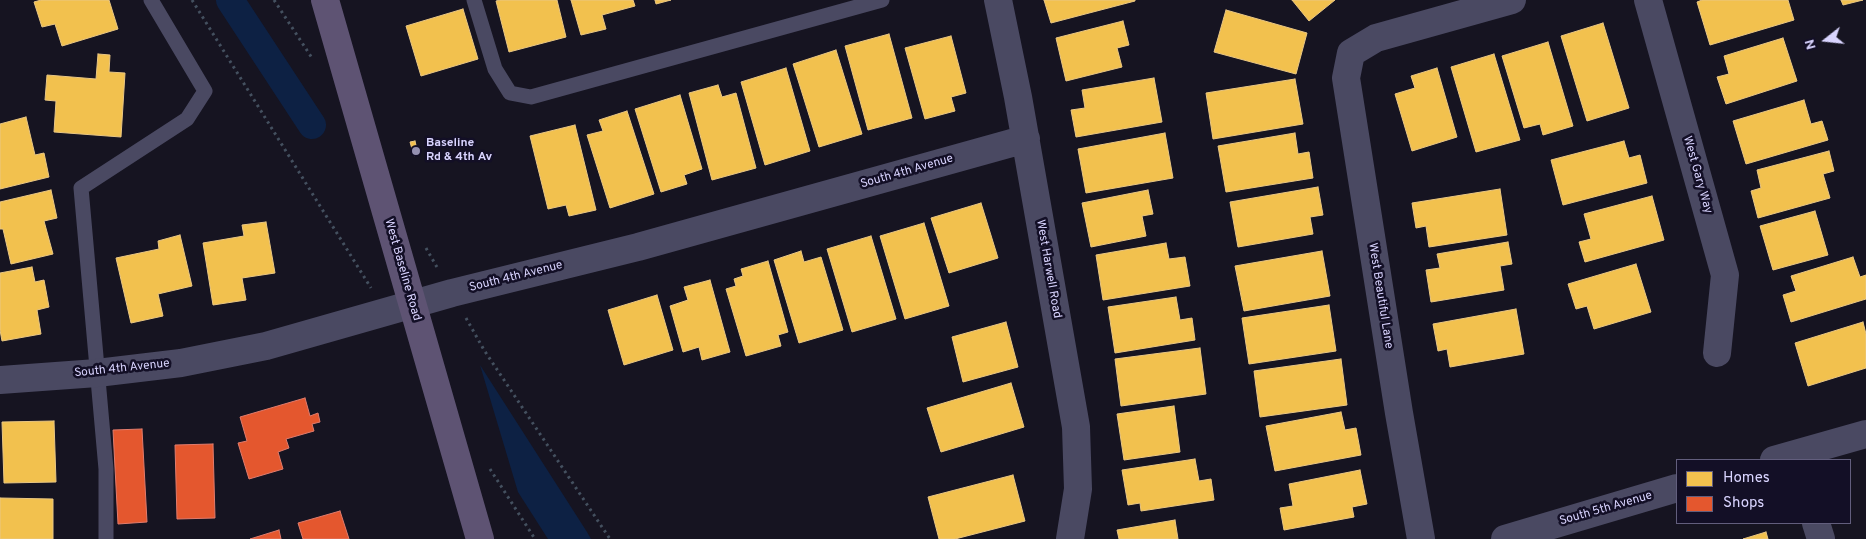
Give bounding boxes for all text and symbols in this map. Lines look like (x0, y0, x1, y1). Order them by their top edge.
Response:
north arrow (1801, 15, 1851, 65)
text: N (1802, 37, 1821, 51)
street label: West Gary Way (1679, 135, 1715, 215)
place label: Baseline Rd & 4th Av (426, 137, 492, 165)
marker: Baseline Rd & 4th Av (410, 145, 422, 157)
street label: South 4th Avenue (859, 152, 955, 192)
street label: West Baseline Road (381, 217, 423, 323)
street label: West Harwell Road (1032, 218, 1064, 320)
street label: West Beautiful Lane (1365, 242, 1395, 350)
street label: South 4th Avenue (468, 258, 564, 296)
street label: South 4th Avenue (74, 357, 170, 381)
legend (1676, 459, 1851, 524)
text: Homes (1723, 469, 1770, 488)
street label: South 5th Avenue (1558, 489, 1654, 529)
text: Shops (1723, 494, 1764, 513)

